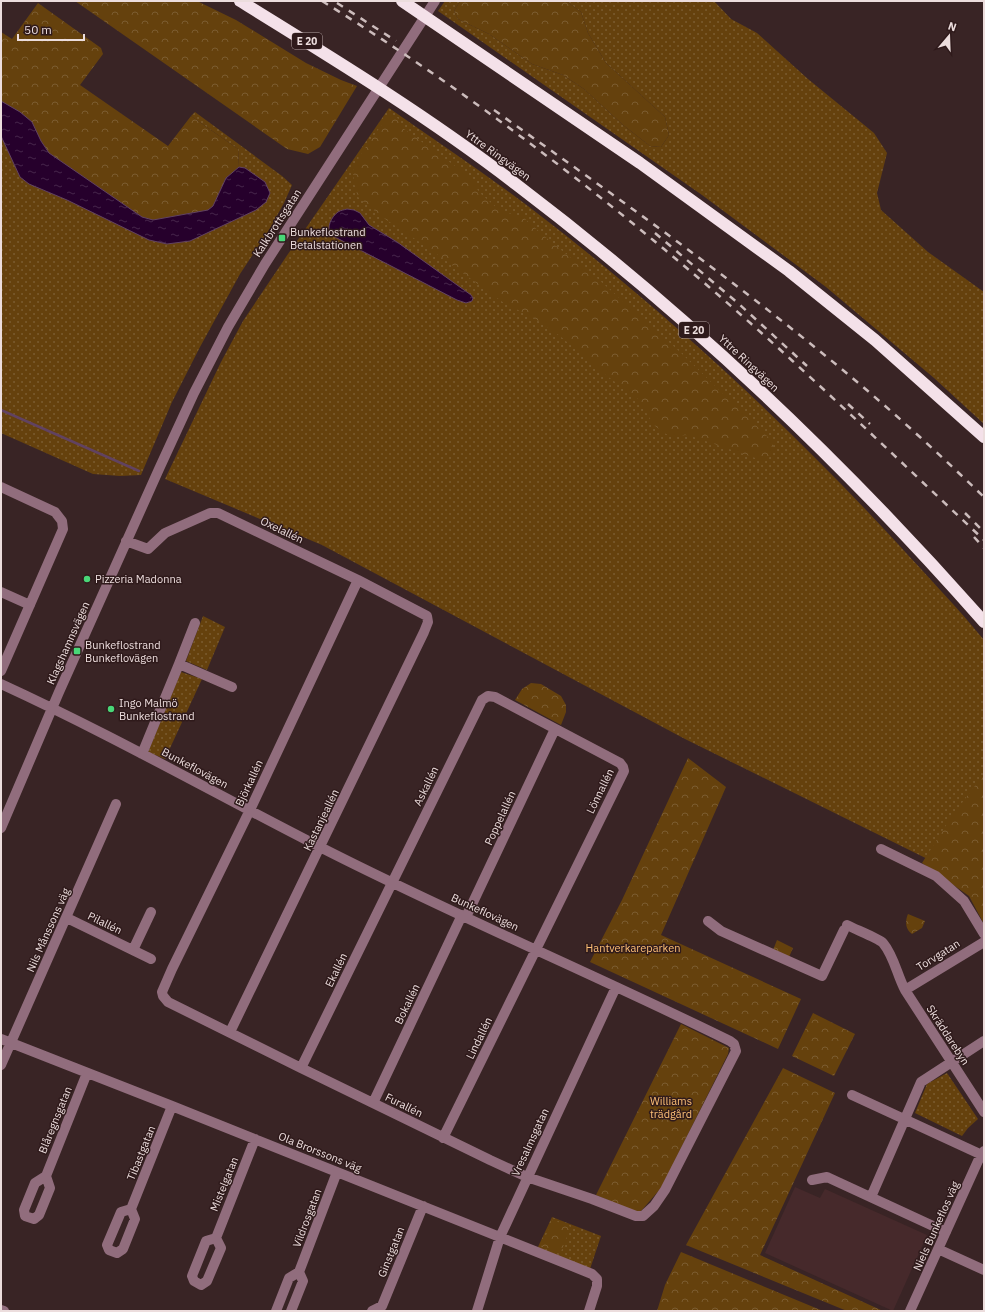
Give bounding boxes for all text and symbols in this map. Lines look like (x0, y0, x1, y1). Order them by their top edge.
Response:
scale bar (18, 16, 84, 42)
north arrow (929, 16, 969, 56)
text: N (946, 19, 958, 34)
text: 50 m (24, 22, 52, 37)
road number: E 20 (292, 33, 322, 49)
street label: Yttre Ringvägen (462, 126, 534, 184)
street label: Kalkbrottsgatan (250, 186, 304, 260)
place label: Bunkeflostrand Betalstationen (290, 225, 366, 252)
marker: Bunkeflostrand Betalstationen (277, 233, 287, 243)
road number: E 20 (679, 322, 709, 338)
street label: Yttre Ringvägen (716, 331, 782, 395)
street label: Oxelallén (258, 514, 306, 546)
place label: Pizzeria Madonna (95, 572, 182, 586)
marker: Pizzeria Madonna (82, 574, 92, 584)
street label: Klagshamnsvägen (43, 599, 93, 687)
place label: Bunkeflostrand Bunkeflovägen (85, 638, 161, 665)
marker: Bunkeflostrand Bunkeflovägen (72, 646, 82, 656)
place label: Ingo Malmö Bunkeflostrand (119, 696, 195, 723)
marker: Ingo Malmö Bunkeflostrand (106, 704, 116, 714)
street label: Bunkeflovägen (159, 745, 231, 791)
street label: Björkallén (232, 757, 266, 809)
street label: Askallén (410, 764, 442, 808)
street label: Lönnallén (583, 766, 617, 816)
street label: Kastanjeallén (300, 787, 342, 853)
street label: Poppelallén (481, 789, 519, 847)
street label: Nils Månssons väg (23, 886, 73, 974)
street label: Bunkeflovägen (449, 890, 521, 934)
street label: Pilallén (86, 909, 124, 937)
street label: Torvgatan (914, 936, 962, 974)
park label: Hantverkareparken (586, 941, 680, 955)
street label: Ekallén (322, 951, 350, 989)
street label: Bokallén (391, 982, 423, 1026)
street label: Skräddarebyn (923, 1002, 973, 1068)
street label: Lindallén (463, 1015, 495, 1061)
street label: Blåregnsgatan (35, 1084, 75, 1156)
street label: Furallén (383, 1090, 425, 1120)
park label: Williams trädgård (650, 1094, 692, 1121)
street label: Vresalmsgatan (508, 1106, 552, 1178)
street label: Tibastgatan (124, 1124, 158, 1182)
street label: Ola Brorssons väg (276, 1129, 364, 1175)
street label: Mistelgatan (207, 1155, 241, 1213)
street label: Niels Bunkeflos väg (910, 1179, 962, 1273)
street label: Vildrosgatan (289, 1187, 325, 1249)
street label: Ginstgatan (375, 1225, 407, 1279)

